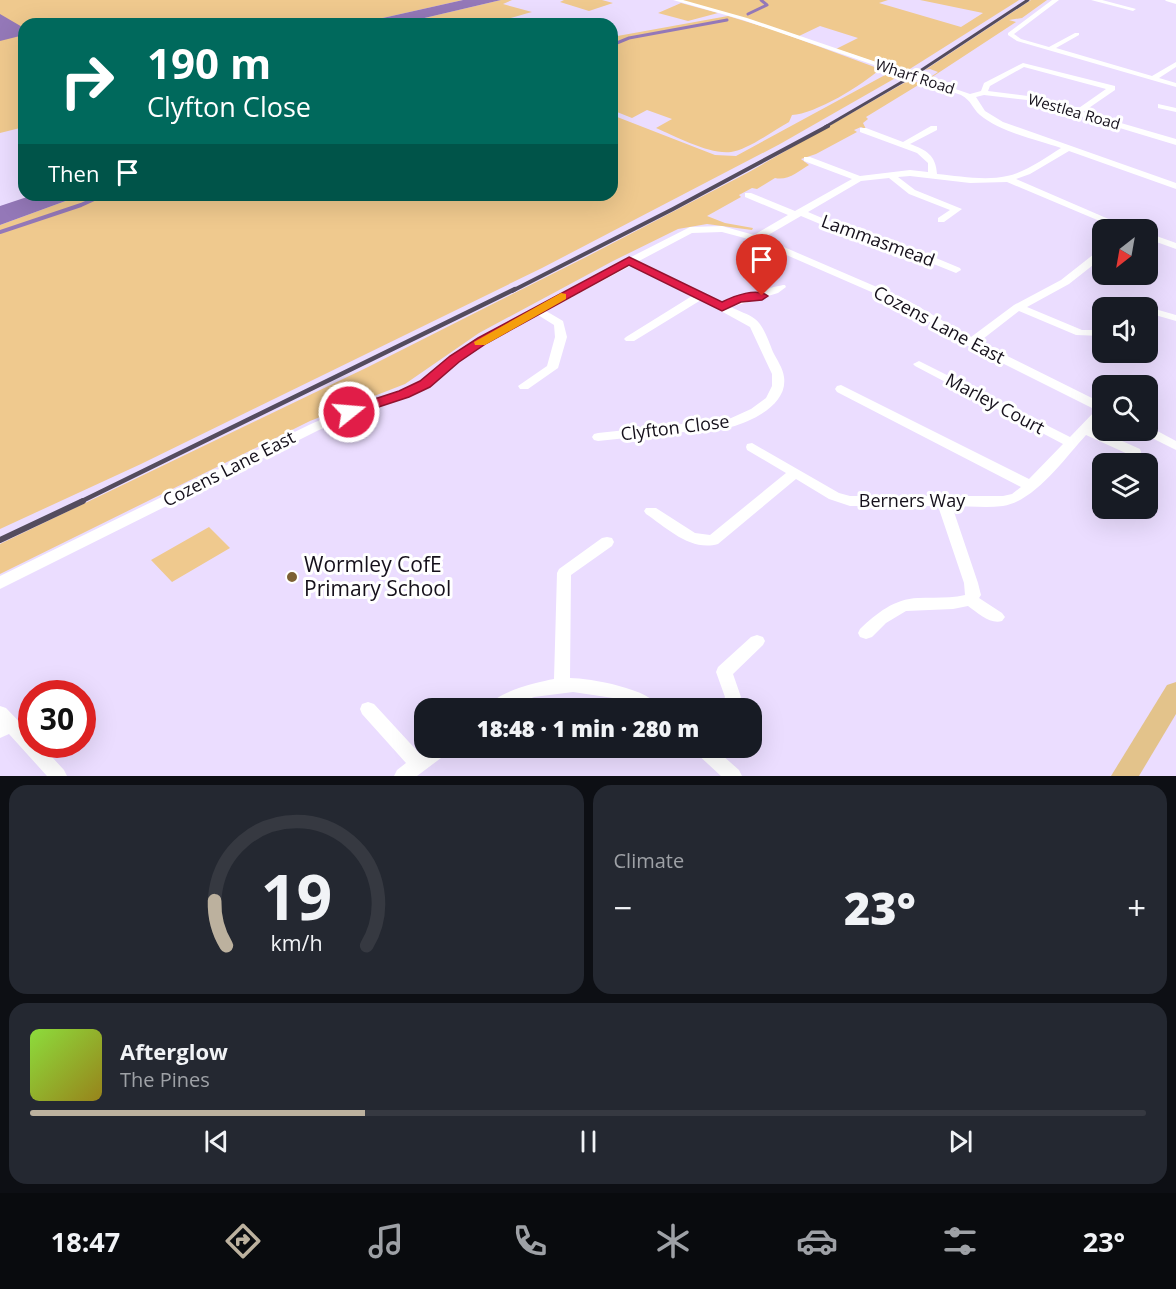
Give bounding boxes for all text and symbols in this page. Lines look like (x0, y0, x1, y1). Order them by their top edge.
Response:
text: 190 m (147, 34, 271, 91)
icon: right (48, 42, 126, 120)
street label: Wharf Road (873, 54, 958, 98)
text: Clyfton Close (147, 88, 311, 125)
street label: Westlea Road (1026, 88, 1123, 134)
icon: arrive (111, 156, 144, 189)
text: Then (48, 158, 99, 188)
street label: Lammasmead (818, 208, 938, 272)
north arrow (1092, 219, 1158, 285)
map controls (1092, 219, 1158, 519)
pin (736, 234, 787, 296)
icon: arrive (745, 243, 778, 276)
street label: Cozens Lane East (870, 279, 1009, 369)
button: sound (1092, 297, 1158, 363)
street label: Marley Court (942, 367, 1049, 439)
button: search (1092, 375, 1158, 441)
position arrow (317, 380, 381, 444)
street label: Clyfton Close (619, 408, 731, 446)
street label: Cozens Lane East (158, 424, 299, 512)
button: layers (1092, 453, 1158, 519)
street label: Berners Way (859, 488, 966, 512)
place label: Wormley CofE Primary School (304, 550, 451, 602)
marker: Wormley CofE Primary School (285, 570, 299, 584)
speed limit sign: 30 (18, 680, 96, 758)
text: 18:48 · 1 min · 280 m (477, 713, 699, 743)
text: Climate (614, 847, 684, 874)
text: 19 (261, 853, 332, 938)
text: 23° (844, 877, 916, 938)
text: − (614, 885, 632, 930)
text: + (1127, 885, 1146, 930)
text: km/h (270, 929, 322, 958)
text: Afterglow (120, 1036, 228, 1066)
text: The Pines (120, 1066, 210, 1093)
icon: previous (200, 1125, 233, 1158)
icon: pause (572, 1125, 605, 1158)
icon: next (944, 1125, 977, 1158)
icon: directions (222, 1220, 264, 1262)
icon: music (365, 1220, 407, 1262)
icon: phone (509, 1220, 551, 1262)
icon: climate (652, 1220, 694, 1262)
icon: car (796, 1220, 838, 1262)
icon: filters (939, 1220, 981, 1262)
text: 18:47 (51, 1223, 120, 1260)
text: 23° (1083, 1223, 1125, 1260)

